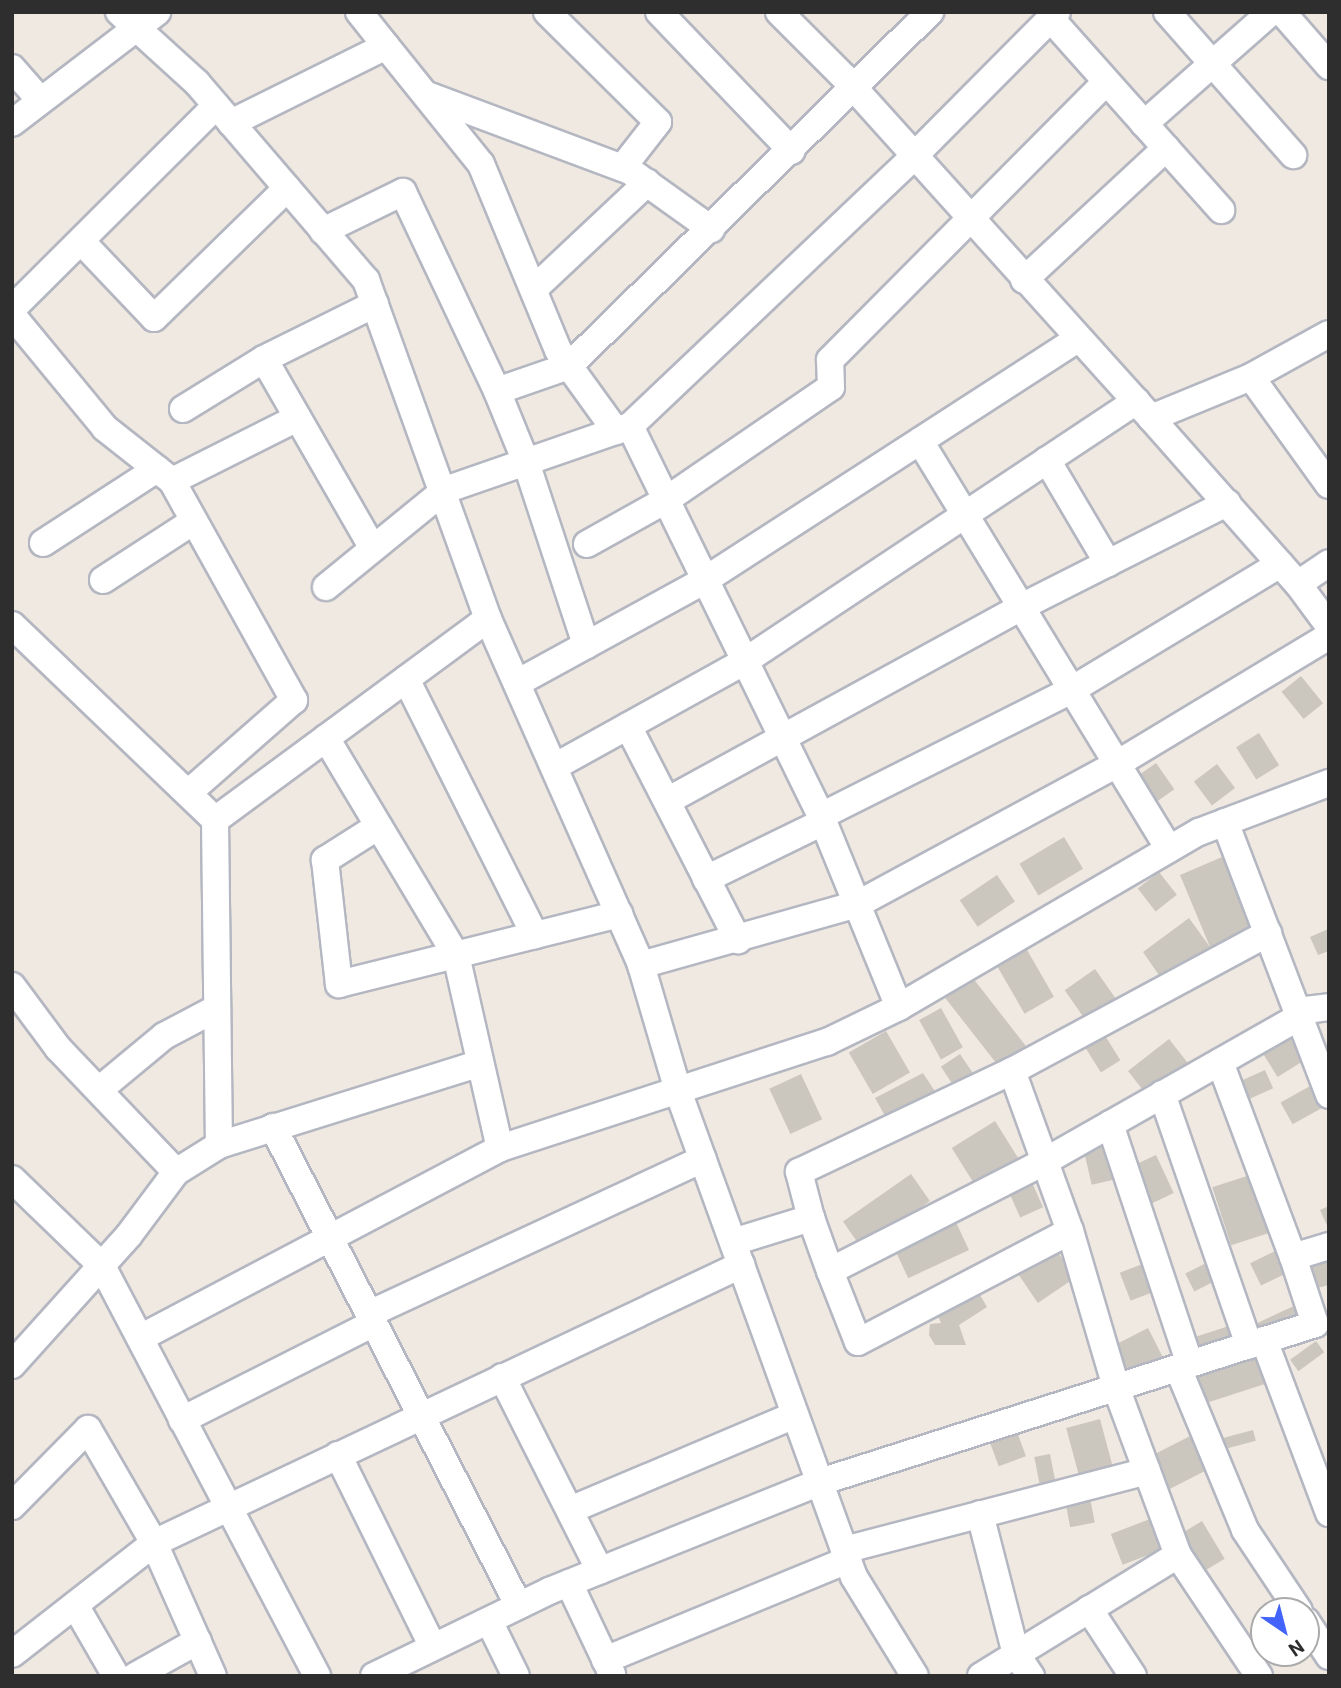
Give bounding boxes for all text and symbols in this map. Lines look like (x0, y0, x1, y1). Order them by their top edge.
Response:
north arrow (1250, 1597, 1320, 1667)
text: N (1284, 1635, 1308, 1661)

